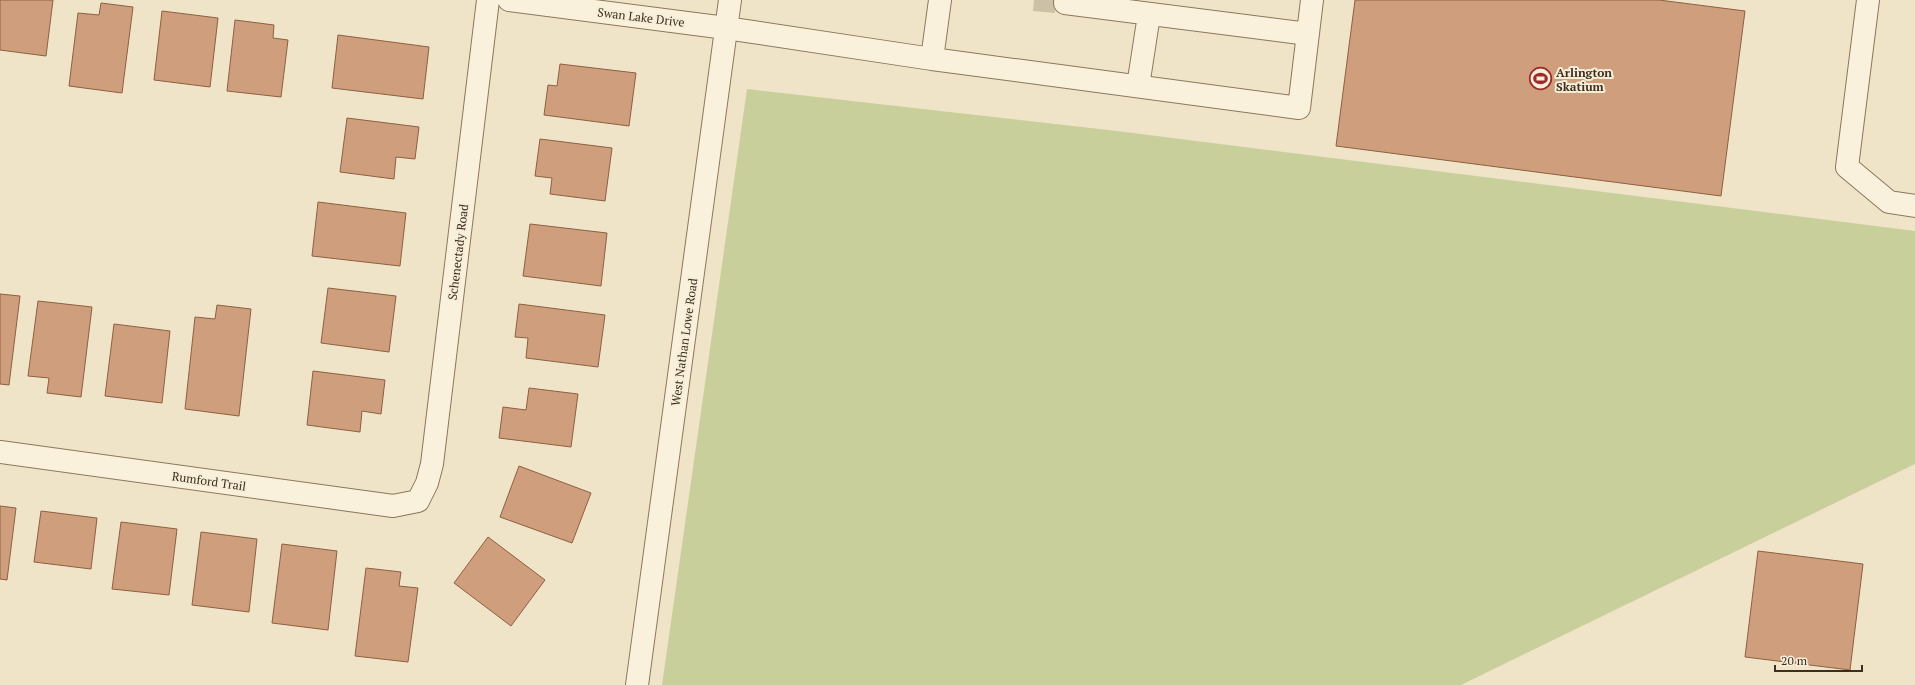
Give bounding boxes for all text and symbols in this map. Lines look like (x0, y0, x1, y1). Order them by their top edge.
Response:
street label: Swan Lake Drive (597, 4, 685, 30)
place label: Arlington Skatium (1556, 65, 1612, 94)
sports icon: Arlington Skatium (1528, 66, 1554, 92)
street label: Schenectady Road (445, 203, 471, 301)
street label: West Nathan Lowe Road (668, 277, 700, 407)
street label: Rumford Trail (171, 468, 247, 494)
scale bar (1775, 647, 1862, 673)
text: 20 m (1781, 653, 1808, 668)

